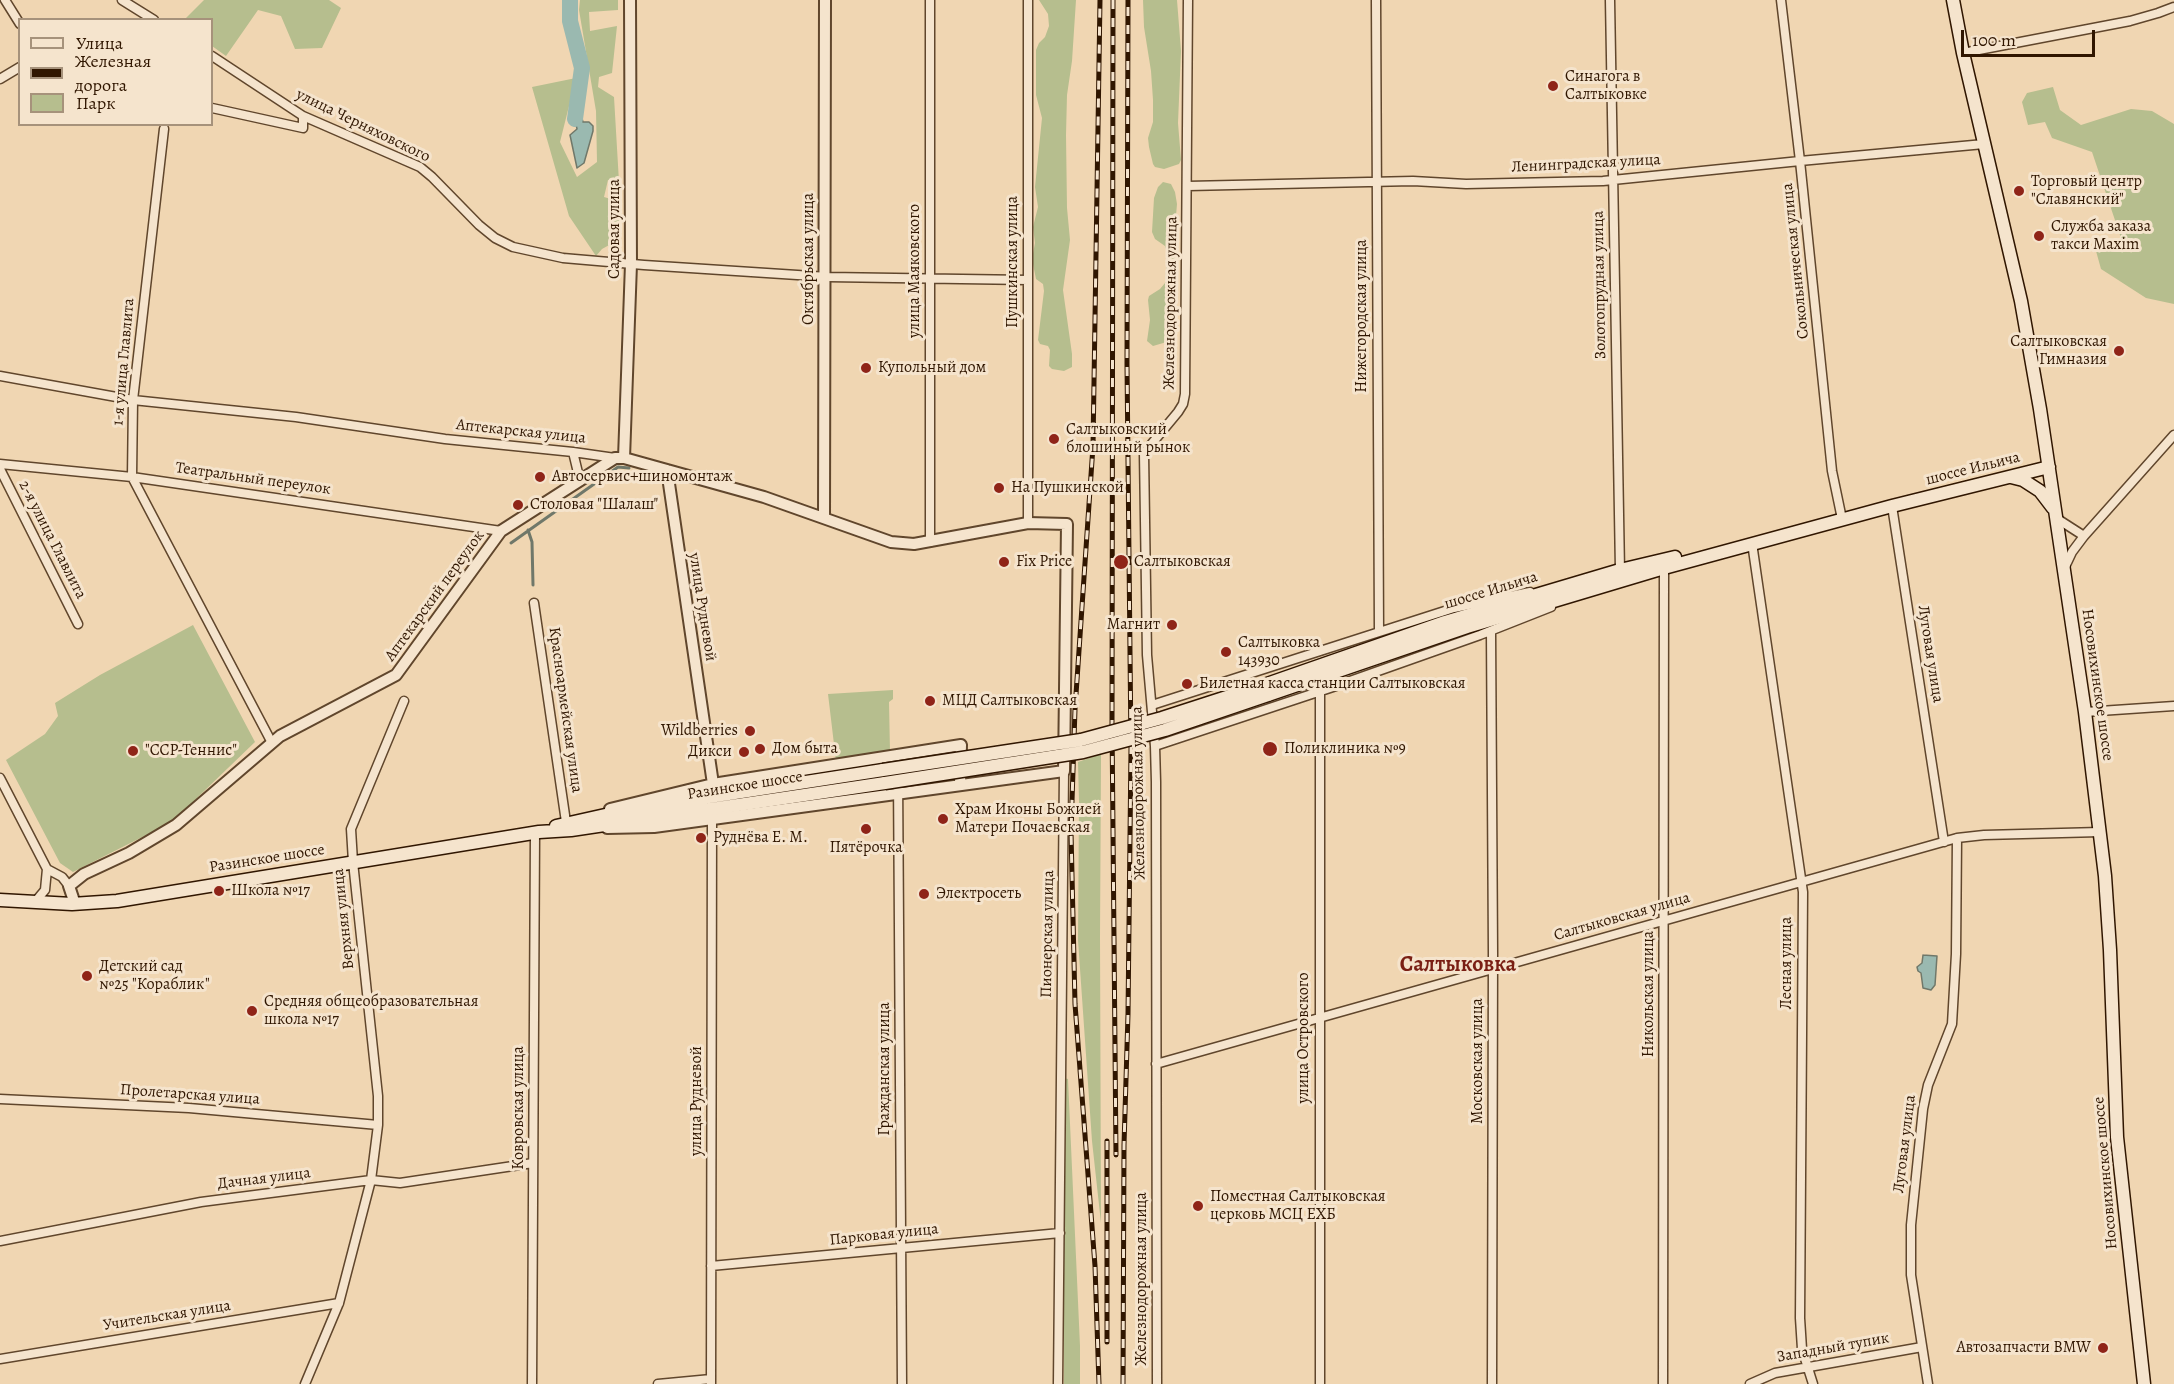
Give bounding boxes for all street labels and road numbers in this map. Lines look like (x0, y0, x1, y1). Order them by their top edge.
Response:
street label: улица Черняховского (293, 85, 433, 167)
street label: Ленинградская улица (1511, 150, 1661, 178)
street label: Садовая улица (605, 179, 625, 279)
street label: Сокольническая улица (1778, 182, 1814, 340)
street label: Октябрьская улица (799, 193, 819, 325)
street label: Пушкинская улица (1003, 196, 1023, 328)
street label: улица Маяковского (905, 204, 925, 338)
street label: Золотопрудная улица (1589, 211, 1611, 359)
street label: Железнодорожная улица (1160, 216, 1182, 390)
street label: Нижегородская улица (1352, 239, 1372, 393)
street label: 1-я улица Главлита (109, 297, 139, 427)
street label: Аптекарская улица (455, 416, 587, 448)
street label: шоссе Ильича (1924, 448, 2022, 490)
street label: Театральный переулок (174, 459, 332, 499)
street label: 2-я улица Главлита (14, 478, 90, 602)
street label: Аптекарский переулок (381, 527, 489, 665)
street label: улица Рудневой (684, 551, 720, 663)
street label: шоссе Ильича (1442, 568, 1540, 614)
street label: Луговая улица (1913, 604, 1947, 704)
street label: Носовихинское шоссе (2077, 608, 2117, 762)
street label: Красноармейская улица (544, 626, 586, 794)
street label: Железнодорожная улица (1128, 706, 1150, 880)
street label: Разинское шоссе (686, 767, 804, 805)
street label: Разинское шоссе (208, 840, 326, 878)
street label: Верхняя улица (329, 868, 359, 970)
street label: Пионерская улица (1037, 870, 1059, 998)
street label: Салтыковская улица (1552, 888, 1692, 946)
street label: Лесная улица (1777, 917, 1797, 1009)
street label: Никольская улица (1639, 931, 1659, 1057)
street label: улица Островского (1294, 972, 1314, 1104)
street label: Московская улица (1468, 998, 1488, 1124)
street label: Гражданская улица (875, 1002, 895, 1136)
street label: Ковровская улица (509, 1046, 529, 1170)
street label: улица Рудневой (687, 1046, 707, 1156)
street label: Пролетарская улица (119, 1081, 261, 1109)
street label: Луговая улица (1889, 1094, 1921, 1194)
street label: Носовихинское шоссе (2090, 1096, 2122, 1250)
street label: Дачная улица (216, 1164, 312, 1194)
street label: Железнодорожная улица (1132, 1192, 1152, 1366)
street label: Парковая улица (828, 1220, 940, 1250)
street label: Учительская улица (102, 1296, 232, 1336)
street label: Западный тупик (1775, 1329, 1891, 1367)

